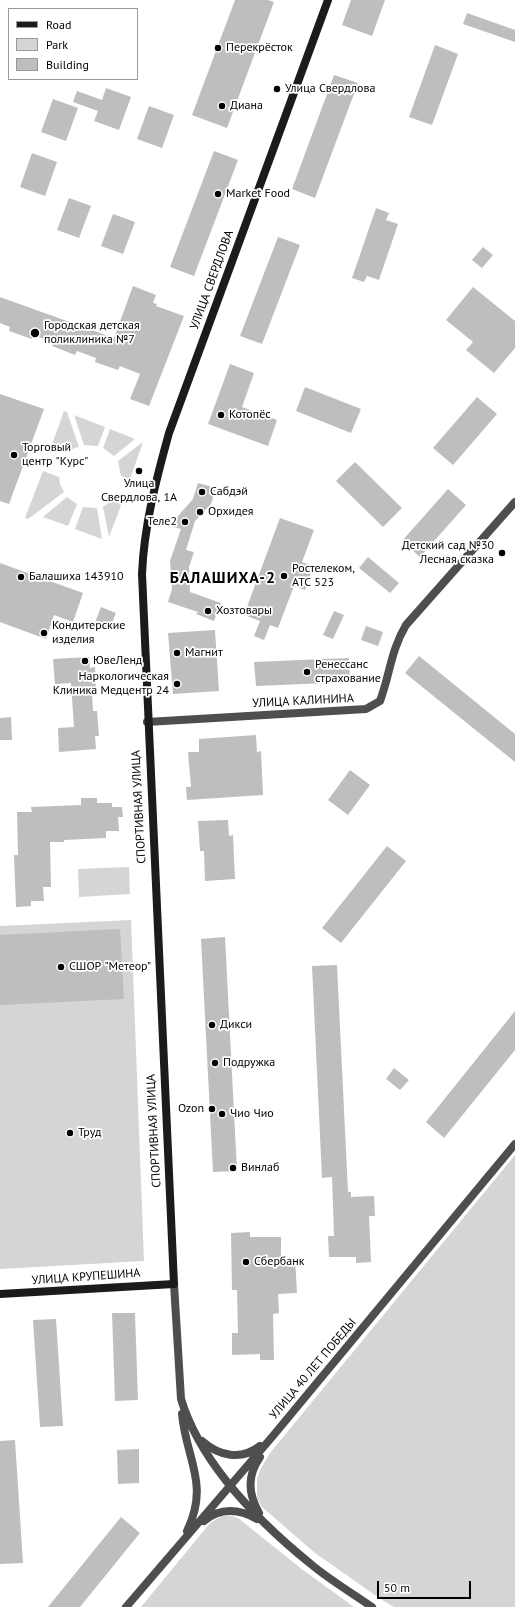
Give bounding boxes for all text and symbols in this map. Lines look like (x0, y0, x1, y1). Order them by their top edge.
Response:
legend (8, 8, 138, 80)
text: Road (46, 17, 71, 32)
text: Park (46, 37, 68, 52)
place label: Перекрёсток (226, 41, 293, 55)
marker: Перекрёсток (213, 43, 223, 53)
text: Building (46, 57, 89, 72)
place label: Улица Свердлова (285, 82, 375, 96)
marker: Улица Свердлова (272, 84, 282, 94)
place label: Диана (230, 99, 263, 113)
marker: Диана (217, 101, 227, 111)
place label: Market Food (226, 187, 290, 201)
marker: Market Food (213, 189, 223, 199)
street label: УЛИЦА СВЕРДЛОВА (187, 228, 237, 332)
place label: Городская детская поликлиника №7 (44, 319, 140, 347)
marker: Городская детская поликлиника №7 (29, 327, 41, 339)
place label: Котопёс (229, 408, 271, 422)
marker: Котопёс (216, 410, 226, 420)
place label: Торговый центр "Курс" (22, 441, 88, 469)
marker: Торговый центр "Курс" (9, 450, 19, 460)
marker: Улица Свердлова, 1А (134, 466, 144, 476)
place label: Улица Свердлова, 1А (101, 477, 177, 505)
place label: Сабдэй (210, 485, 248, 499)
marker: Сабдэй (197, 487, 207, 497)
place label: Орхидея (208, 505, 253, 519)
marker: Орхидея (195, 507, 205, 517)
place label: Теле2 (147, 515, 177, 529)
marker: Теле2 (180, 517, 190, 527)
place label: Детский сад №30 Лесная сказка (402, 539, 494, 567)
marker: Детский сад №30 Лесная сказка (497, 548, 507, 558)
place label: Ростелеком, АТС 523 (292, 562, 355, 590)
district label: БАЛАШИХА-2 (170, 568, 276, 588)
place label: Балашиха 143910 (29, 570, 123, 584)
marker: Ростелеком, АТС 523 (279, 571, 289, 581)
marker: Балашиха 143910 (16, 572, 26, 582)
place label: Хозтовары (216, 604, 272, 618)
marker: Хозтовары (203, 606, 213, 616)
place label: Кондитерские изделия (52, 619, 125, 647)
marker: Кондитерские изделия (39, 628, 49, 638)
place label: Магнит (185, 646, 223, 660)
marker: Магнит (172, 648, 182, 658)
place label: ЮвеЛенд (93, 654, 142, 668)
marker: ЮвеЛенд (80, 656, 90, 666)
place label: Ренессанс страхование (315, 658, 381, 686)
marker: Ренессанс страхование (302, 667, 312, 677)
place label: Наркологическая Клиника Медцентр 24 (53, 670, 169, 698)
marker: Наркологическая Клиника Медцентр 24 (172, 679, 182, 689)
street label: УЛИЦА КАЛИНИНА (252, 691, 354, 711)
street label: СПОРТИВНАЯ УЛИЦА (129, 750, 149, 864)
place label: СШОР "Метеор" (69, 960, 151, 974)
marker: СШОР "Метеор" (56, 962, 66, 972)
place label: Дикси (220, 1018, 252, 1032)
marker: Дикси (207, 1020, 217, 1030)
place label: Подружка (223, 1056, 275, 1070)
marker: Подружка (210, 1058, 220, 1068)
street label: СПОРТИВНАЯ УЛИЦА (144, 1074, 164, 1188)
place label: Ozon (178, 1102, 204, 1116)
marker: Ozon (207, 1104, 217, 1114)
place label: Чио Чио (230, 1107, 274, 1121)
marker: Чио Чио (217, 1109, 227, 1119)
place label: Труд (78, 1126, 102, 1140)
marker: Труд (65, 1128, 75, 1138)
place label: Винлаб (241, 1161, 279, 1175)
marker: Винлаб (228, 1163, 238, 1173)
place label: Сбербанк (254, 1255, 304, 1269)
marker: Сбербанк (241, 1257, 251, 1267)
street label: УЛИЦА КРУПЕШИНА (31, 1266, 141, 1288)
street label: УЛИЦА 40 ЛЕТ ПОБЕДЫ (267, 1316, 359, 1422)
scale bar (379, 1573, 473, 1599)
text: 50 m (384, 1580, 410, 1595)

